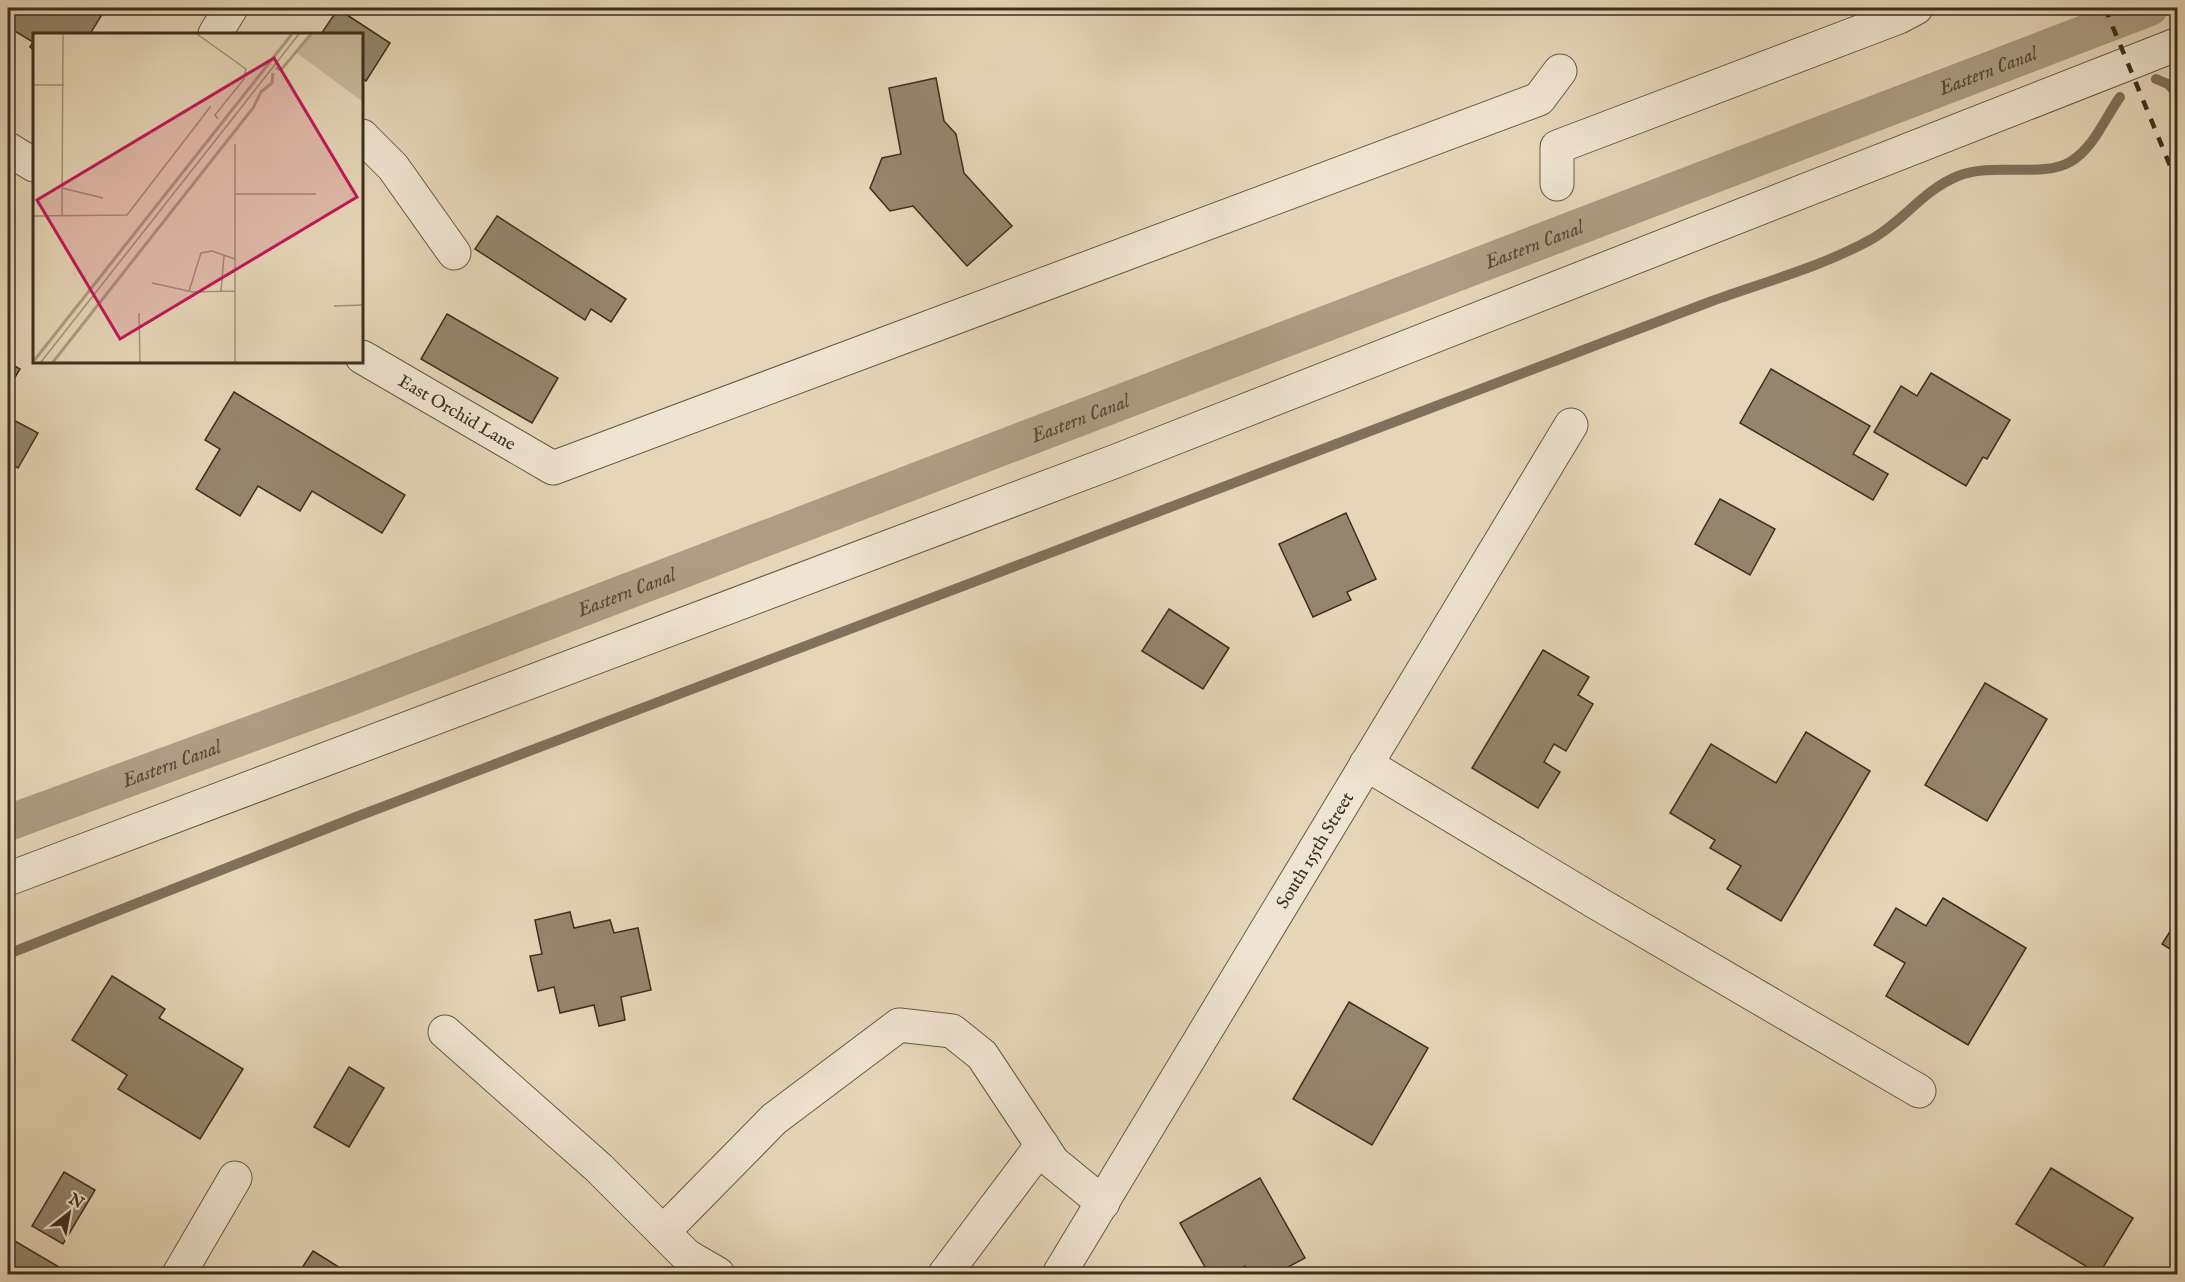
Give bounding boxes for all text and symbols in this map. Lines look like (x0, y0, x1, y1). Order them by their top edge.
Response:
inset map (33, 33, 363, 363)
water label: Eastern Canal (1935, 41, 2043, 102)
water label: Eastern Canal (1481, 214, 1589, 276)
street label: East Orchid Lane (393, 370, 519, 457)
water label: Eastern Canal (1027, 388, 1135, 450)
water label: Eastern Canal (573, 562, 682, 624)
water label: Eastern Canal (118, 734, 227, 794)
street label: South 155th Street (1272, 788, 1360, 913)
north arrow (39, 1183, 99, 1243)
text: N (64, 1189, 87, 1214)

